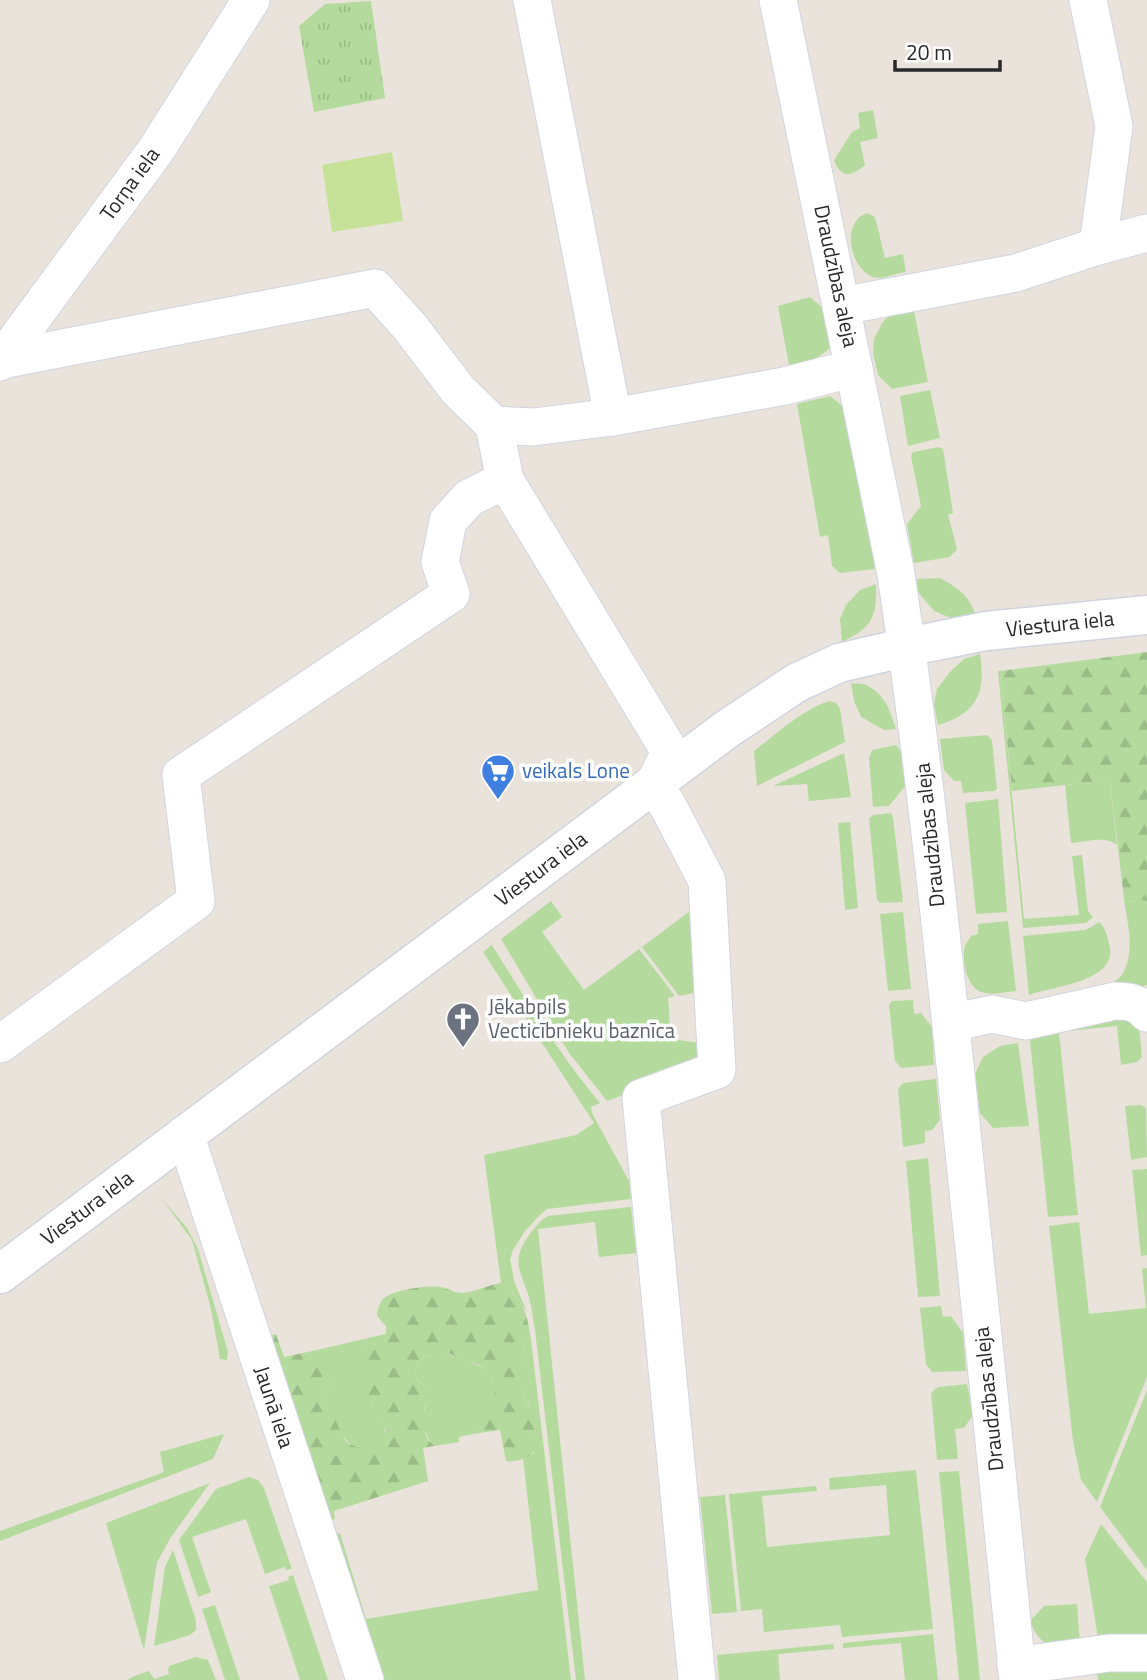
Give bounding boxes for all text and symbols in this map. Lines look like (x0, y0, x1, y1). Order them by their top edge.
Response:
scale bar (895, 28, 1000, 72)
text: 20 m (906, 36, 952, 68)
street label: Torņa iela (91, 139, 167, 227)
street label: Draudzības aleja (806, 202, 868, 350)
street label: Viestura iela (1004, 601, 1116, 645)
supermarket icon: veikals Lone (479, 752, 517, 801)
place label: veikals Lone (522, 754, 630, 786)
street label: Draudzības aleja (905, 761, 952, 909)
street label: Viestura iela (487, 822, 594, 914)
place label: Jēkabpils Vecticībnieku baznīca (488, 990, 676, 1046)
church icon: Jēkabpils Vecticībnieku baznīca (444, 1000, 482, 1049)
street label: Viestura iela (33, 1161, 140, 1253)
street label: Draudzības aleja (964, 1325, 1011, 1473)
street label: Jaunā iela (247, 1361, 303, 1452)

